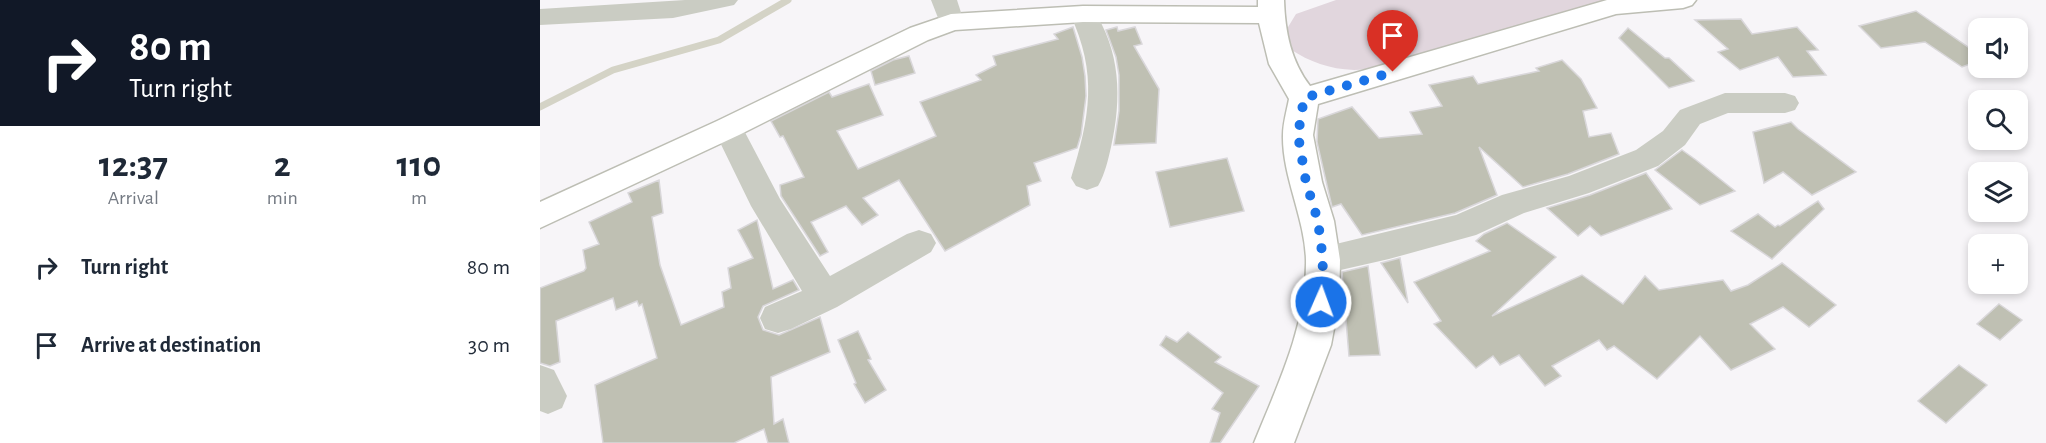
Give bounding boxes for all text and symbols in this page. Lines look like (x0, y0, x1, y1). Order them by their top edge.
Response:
pin (1367, 10, 1418, 72)
map controls (1968, 18, 2028, 294)
button: sound (1968, 18, 2028, 78)
icon: arrive (1376, 19, 1409, 52)
icon: right (30, 24, 108, 102)
text: 80 m (129, 26, 212, 68)
text: Turn right (129, 75, 232, 102)
button: search (1968, 90, 2028, 150)
text: 12:37 (99, 147, 168, 183)
text: 2 (274, 147, 291, 183)
text: 110 (397, 147, 441, 183)
button: layers (1968, 162, 2028, 222)
text: Arrival (108, 188, 159, 208)
text: min (267, 188, 298, 208)
text: m (411, 188, 427, 208)
button: + (1968, 234, 2028, 294)
icon: right (30, 251, 63, 284)
text: Turn right (81, 256, 168, 278)
text: 80 m (467, 256, 510, 278)
position arrow (1289, 270, 1353, 334)
icon: arrive (30, 329, 63, 362)
text: Arrive at destination (81, 334, 261, 356)
text: 30 m (468, 334, 510, 356)

